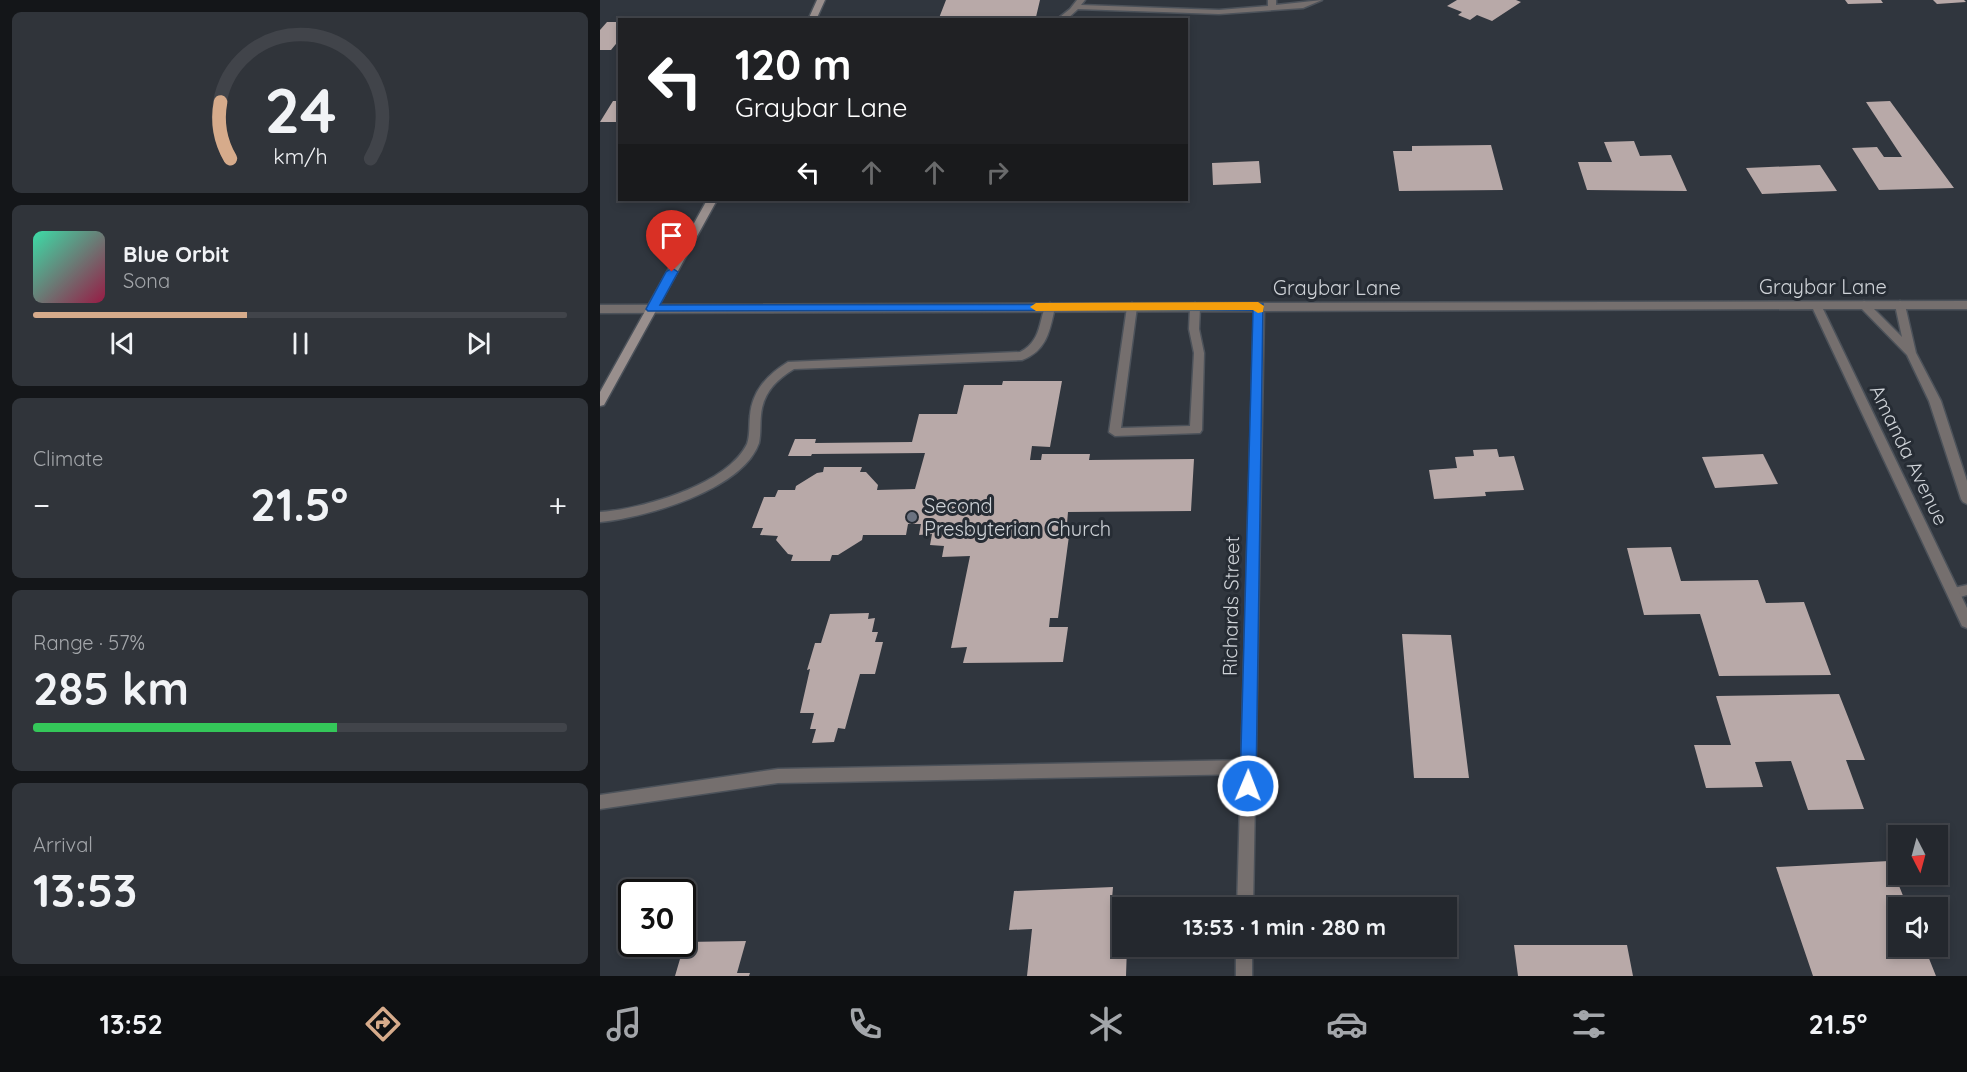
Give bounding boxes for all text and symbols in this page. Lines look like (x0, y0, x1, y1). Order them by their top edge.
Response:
text: 120 m (735, 38, 852, 91)
icon: left (636, 42, 714, 120)
text: 24 (264, 72, 336, 150)
text: Graybar Lane (735, 90, 908, 124)
text: km/h (273, 144, 327, 170)
icon: left (792, 156, 825, 189)
icon: ahead (855, 156, 888, 189)
icon: ahead (918, 156, 951, 189)
icon: right (981, 156, 1014, 189)
pin (646, 210, 697, 272)
icon: arrive (655, 219, 688, 252)
text: Blue Orbit (123, 240, 229, 268)
text: Sona (123, 268, 170, 293)
street label: Graybar Lane (1759, 274, 1887, 299)
street label: Graybar Lane (1273, 275, 1401, 300)
icon: previous (106, 327, 139, 360)
icon: pause (284, 327, 317, 360)
icon: next (462, 327, 495, 360)
street label: Amanda Avenue (1865, 381, 1954, 529)
text: Climate (33, 446, 103, 471)
text: 21.5° (250, 476, 348, 532)
text: − (33, 484, 50, 525)
text: + (548, 484, 567, 525)
place label: Second Presbyterian Church (924, 493, 1111, 541)
marker: Second Presbyterian Church (905, 510, 919, 524)
street label: Richards Street (1217, 535, 1244, 676)
text: Range · 57% (33, 630, 145, 655)
text: 285 km (33, 660, 189, 716)
position arrow (1216, 754, 1280, 818)
north arrow (1888, 825, 1948, 885)
map controls (1888, 825, 1948, 957)
text: Arrival (33, 832, 93, 857)
text: 13:53 (33, 862, 137, 918)
speed limit sign: 30 (618, 879, 696, 957)
button: sound (1888, 897, 1948, 957)
text: 13:53 · 1 min · 280 m (1183, 913, 1386, 941)
icon: directions (362, 1003, 404, 1045)
icon: music (603, 1003, 645, 1045)
icon: phone (844, 1003, 886, 1045)
icon: climate (1085, 1003, 1127, 1045)
icon: car (1326, 1003, 1368, 1045)
icon: filters (1568, 1003, 1610, 1045)
text: 13:52 (100, 1007, 163, 1041)
text: 21.5° (1809, 1007, 1867, 1041)

